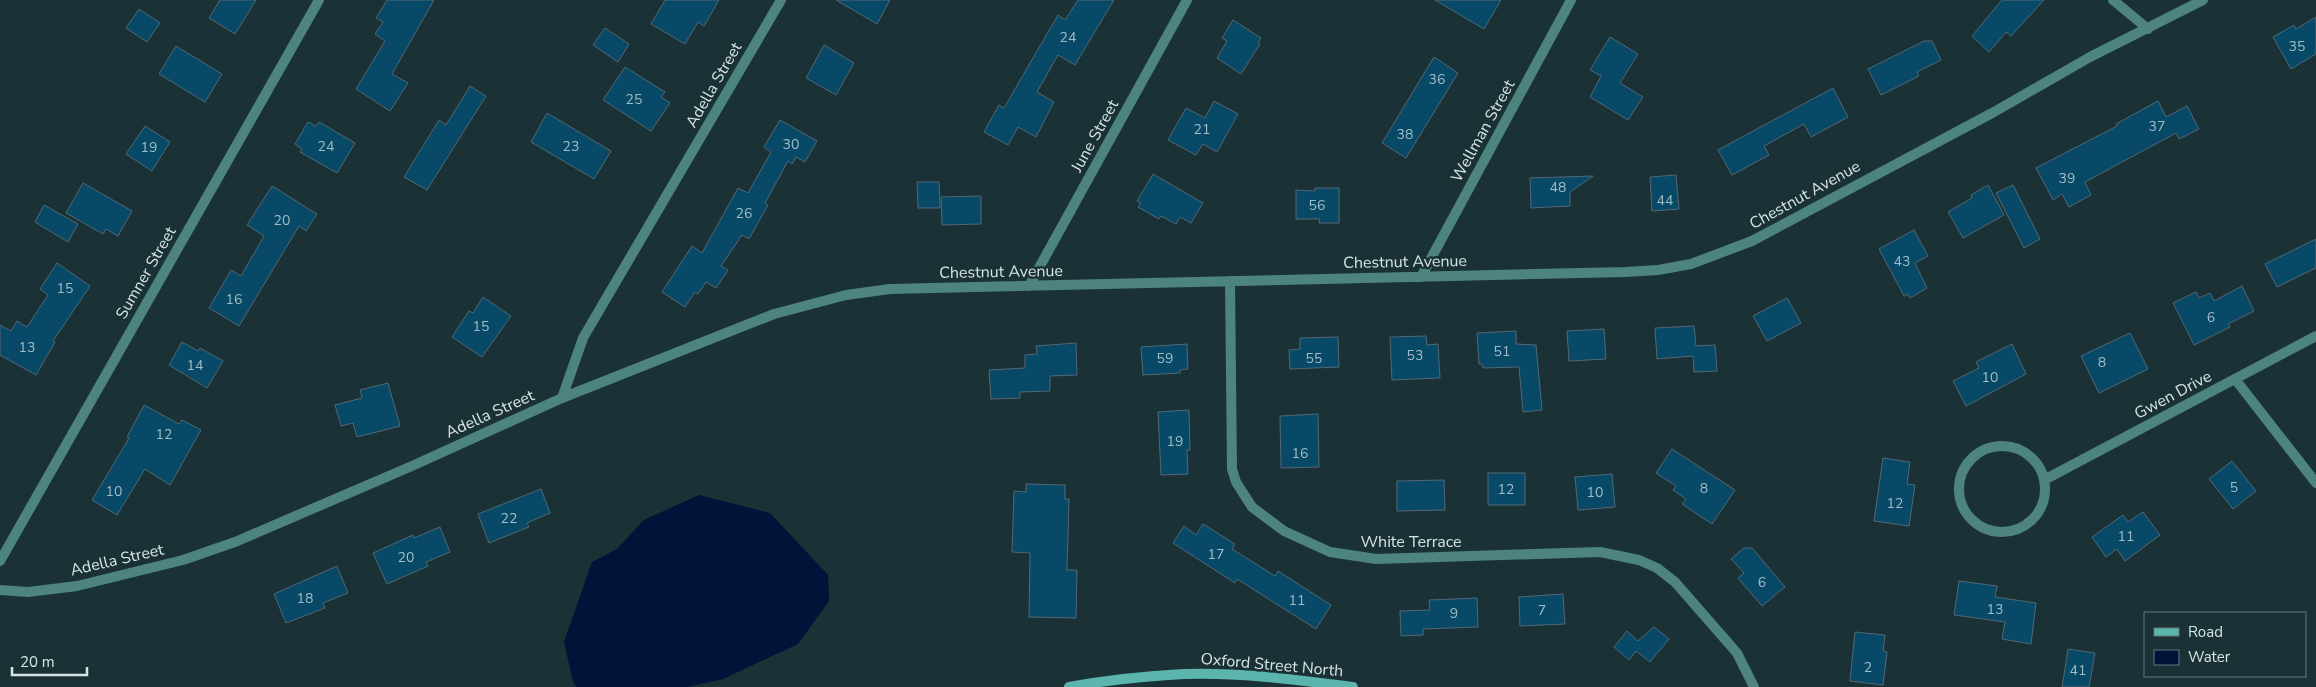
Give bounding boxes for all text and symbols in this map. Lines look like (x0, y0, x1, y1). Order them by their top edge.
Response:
house number: 24 (1060, 28, 1076, 47)
house number: 35 (2289, 37, 2305, 56)
street label: Adella Street (681, 38, 748, 132)
house number: 36 (1429, 70, 1445, 89)
street label: Wellman Street (1446, 76, 1520, 186)
house number: 25 (626, 90, 642, 109)
street label: June Street (1066, 96, 1124, 177)
house number: 37 (2149, 117, 2165, 136)
house number: 21 (1194, 120, 1210, 139)
house number: 38 (1397, 125, 1413, 144)
house number: 30 (783, 135, 799, 154)
house number: 24 (318, 137, 334, 156)
house number: 23 (563, 137, 579, 156)
house number: 19 (141, 138, 157, 157)
street label: Chestnut Avenue (1746, 155, 1864, 235)
house number: 39 (2059, 169, 2075, 188)
house number: 48 (1550, 178, 1566, 197)
house number: 44 (1657, 191, 1673, 210)
house number: 56 (1309, 196, 1325, 215)
house number: 26 (736, 204, 752, 223)
house number: 20 (274, 211, 290, 230)
street label: Sumner Street (111, 222, 182, 323)
street label: Chestnut Avenue (1343, 250, 1467, 274)
house number: 43 (1894, 252, 1910, 271)
street label: Chestnut Avenue (939, 260, 1063, 284)
house number: 15 (57, 279, 73, 298)
house number: 16 (226, 290, 242, 309)
house number: 6 (2207, 308, 2215, 327)
house number: 15 (473, 317, 489, 336)
house number: 13 (19, 338, 35, 357)
house number: 51 (1494, 342, 1510, 361)
house number: 53 (1407, 346, 1423, 365)
house number: 59 (1157, 349, 1173, 368)
house number: 55 (1306, 349, 1322, 368)
house number: 8 (2098, 353, 2106, 372)
house number: 14 (187, 356, 203, 375)
street label: Gwen Drive (2130, 365, 2216, 425)
house number: 10 (1982, 368, 1998, 387)
street label: Adella Street (442, 384, 538, 443)
house number: 12 (156, 425, 172, 444)
house number: 19 (1167, 432, 1183, 451)
house number: 16 (1292, 444, 1308, 463)
house number: 5 (2230, 478, 2238, 497)
house number: 8 (1700, 479, 1708, 498)
house number: 12 (1498, 480, 1514, 499)
house number: 10 (106, 482, 122, 501)
house number: 10 (1587, 483, 1603, 502)
house number: 12 (1887, 494, 1903, 513)
house number: 22 (501, 509, 517, 528)
house number: 11 (2118, 527, 2134, 546)
street label: White Terrace (1360, 531, 1462, 553)
street label: Adella Street (68, 538, 166, 581)
house number: 17 (1208, 545, 1224, 564)
house number: 20 (398, 548, 414, 567)
house number: 6 (1758, 573, 1766, 592)
house number: 18 (297, 589, 313, 608)
house number: 11 (1289, 591, 1305, 610)
house number: 13 (1987, 600, 2003, 619)
house number: 7 (1538, 601, 1546, 620)
house number: 9 (1450, 604, 1458, 623)
legend (2144, 612, 2306, 677)
text: Road (2188, 622, 2223, 642)
scale bar (12, 644, 88, 676)
text: Water (2188, 647, 2231, 667)
street label: Oxford Street North (1200, 648, 1344, 682)
text: 20 m (20, 652, 55, 672)
house number: 2 (1864, 658, 1872, 677)
house number: 41 (2070, 661, 2086, 680)

